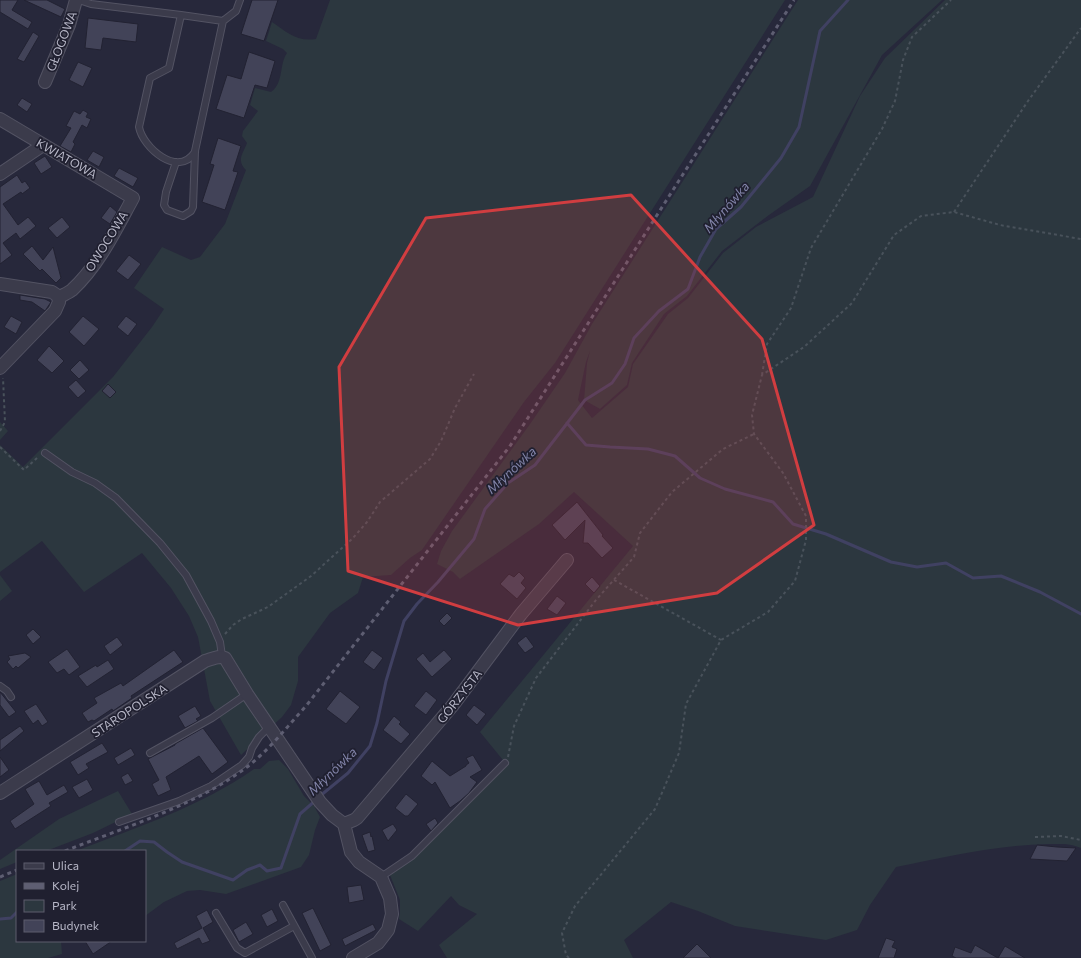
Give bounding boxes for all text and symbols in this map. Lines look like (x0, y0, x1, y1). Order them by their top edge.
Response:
street label: GŁOGOWA (43, 9, 79, 73)
street label: KWIATOWA (34, 135, 100, 181)
water label: Młynówka (700, 178, 753, 236)
street label: OWOCOWA (82, 208, 130, 274)
water label: Młynówka (483, 443, 539, 497)
street label: GÓRZYSTA (434, 666, 484, 726)
street label: STAROPOLSKA (89, 680, 169, 740)
water label: Młynówka (304, 744, 360, 798)
legend (16, 850, 146, 942)
text: Ulica (52, 858, 79, 872)
text: Kolej (52, 878, 79, 892)
text: Park (52, 898, 78, 912)
text: Budynek (52, 918, 100, 932)

